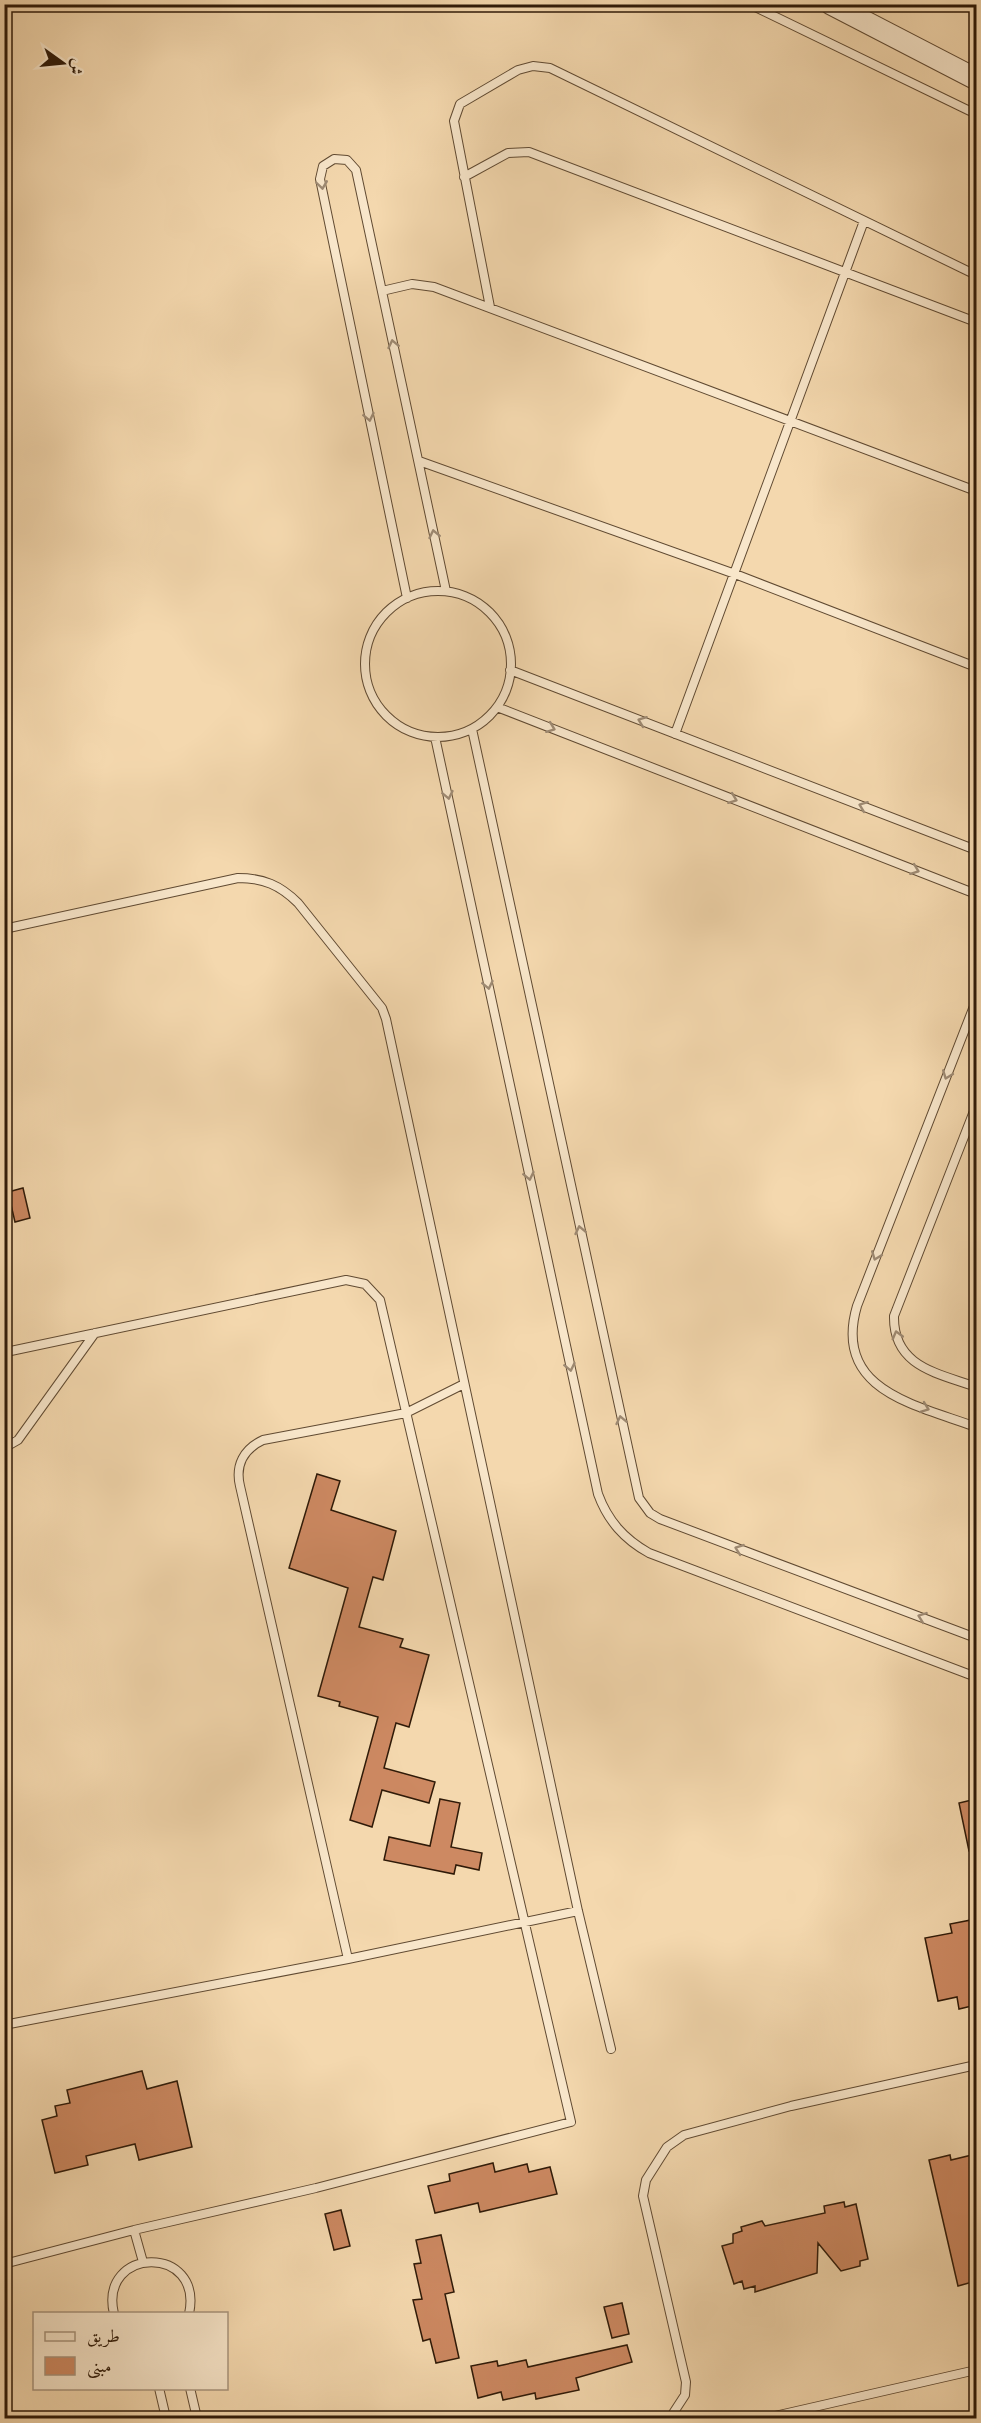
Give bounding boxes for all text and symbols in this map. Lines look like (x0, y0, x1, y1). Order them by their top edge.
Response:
north arrow (33, 33, 93, 93)
text: ش (66, 57, 88, 77)
one-way arrow (315, 180, 327, 189)
one-way arrow (387, 339, 400, 349)
one-way arrow (362, 412, 375, 422)
one-way arrow (428, 530, 441, 540)
one-way arrow (637, 716, 648, 728)
one-way arrow (545, 721, 556, 734)
one-way arrow (440, 789, 453, 799)
one-way arrow (727, 792, 738, 804)
one-way arrow (858, 801, 869, 814)
one-way arrow (908, 863, 919, 875)
one-way arrow (481, 980, 494, 990)
one-way arrow (942, 1069, 955, 1079)
one-way arrow (522, 1171, 535, 1181)
one-way arrow (574, 1225, 587, 1235)
one-way arrow (871, 1250, 884, 1261)
one-way arrow (892, 1330, 904, 1341)
one-way arrow (563, 1361, 576, 1371)
one-way arrow (919, 1400, 930, 1413)
one-way arrow (615, 1415, 628, 1425)
one-way arrow (734, 1544, 745, 1556)
one-way arrow (917, 1612, 928, 1625)
legend (33, 2312, 228, 2390)
text: طريق (87, 2325, 120, 2348)
text: مبنى (87, 2355, 112, 2379)

